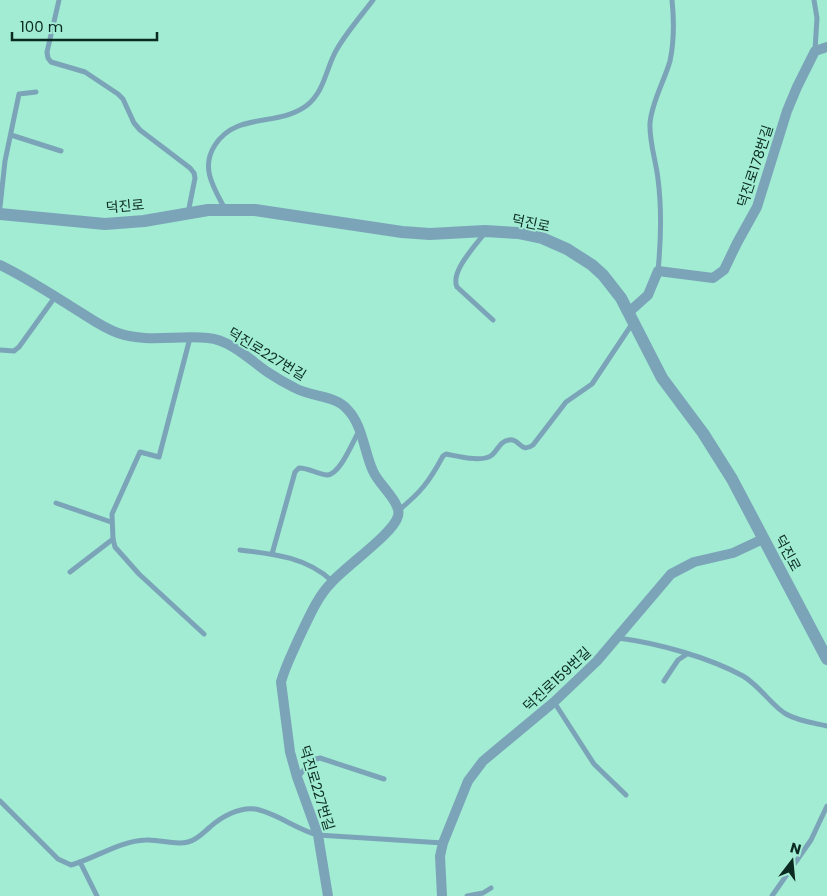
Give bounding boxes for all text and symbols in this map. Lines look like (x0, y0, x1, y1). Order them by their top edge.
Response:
scale bar (12, 10, 158, 42)
text: 100 m (20, 16, 63, 37)
street label: 덕진로178번길 (732, 122, 778, 210)
street label: 덕진로 (105, 194, 145, 218)
street label: 덕진로 (510, 209, 552, 237)
street label: 덕진로227번길 (224, 323, 310, 385)
street label: 덕진로 (770, 531, 806, 575)
street label: 덕진로159번길 (519, 642, 595, 716)
street label: 덕진로227번길 (295, 743, 339, 833)
north arrow (767, 836, 817, 886)
text: N (788, 837, 803, 860)

